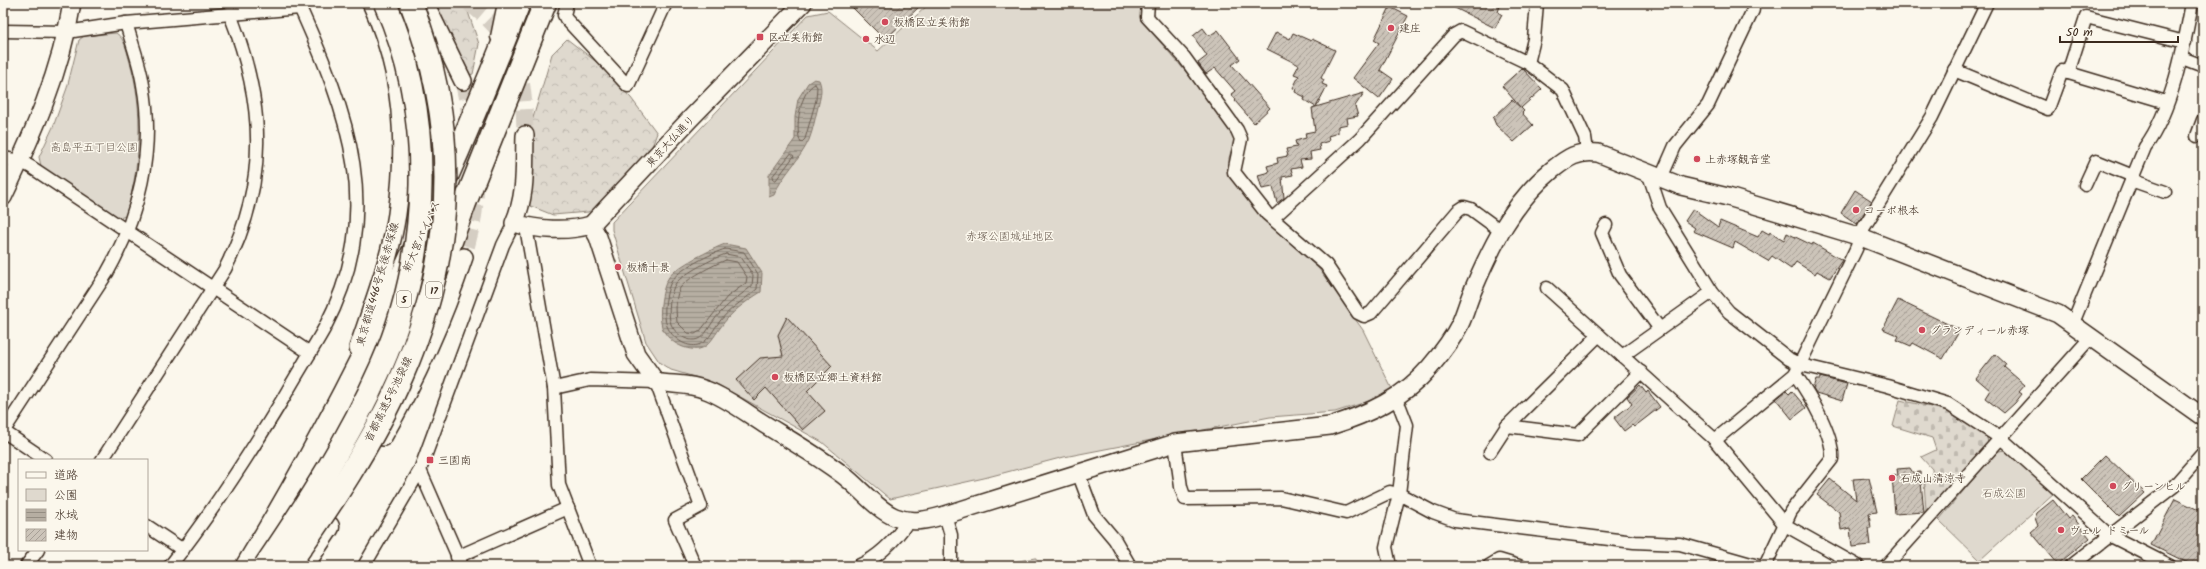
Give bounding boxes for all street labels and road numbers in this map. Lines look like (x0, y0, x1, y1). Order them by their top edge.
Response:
street label: 東京大仏通り (642, 111, 700, 172)
street label: 新大宮バイパス (398, 198, 446, 275)
street label: 東京都道446号長後赤塚線 (352, 220, 404, 348)
road number: 17 (426, 282, 442, 298)
road number: 5 (397, 291, 411, 307)
street label: 首都高速5号池袋線 (360, 353, 418, 446)

